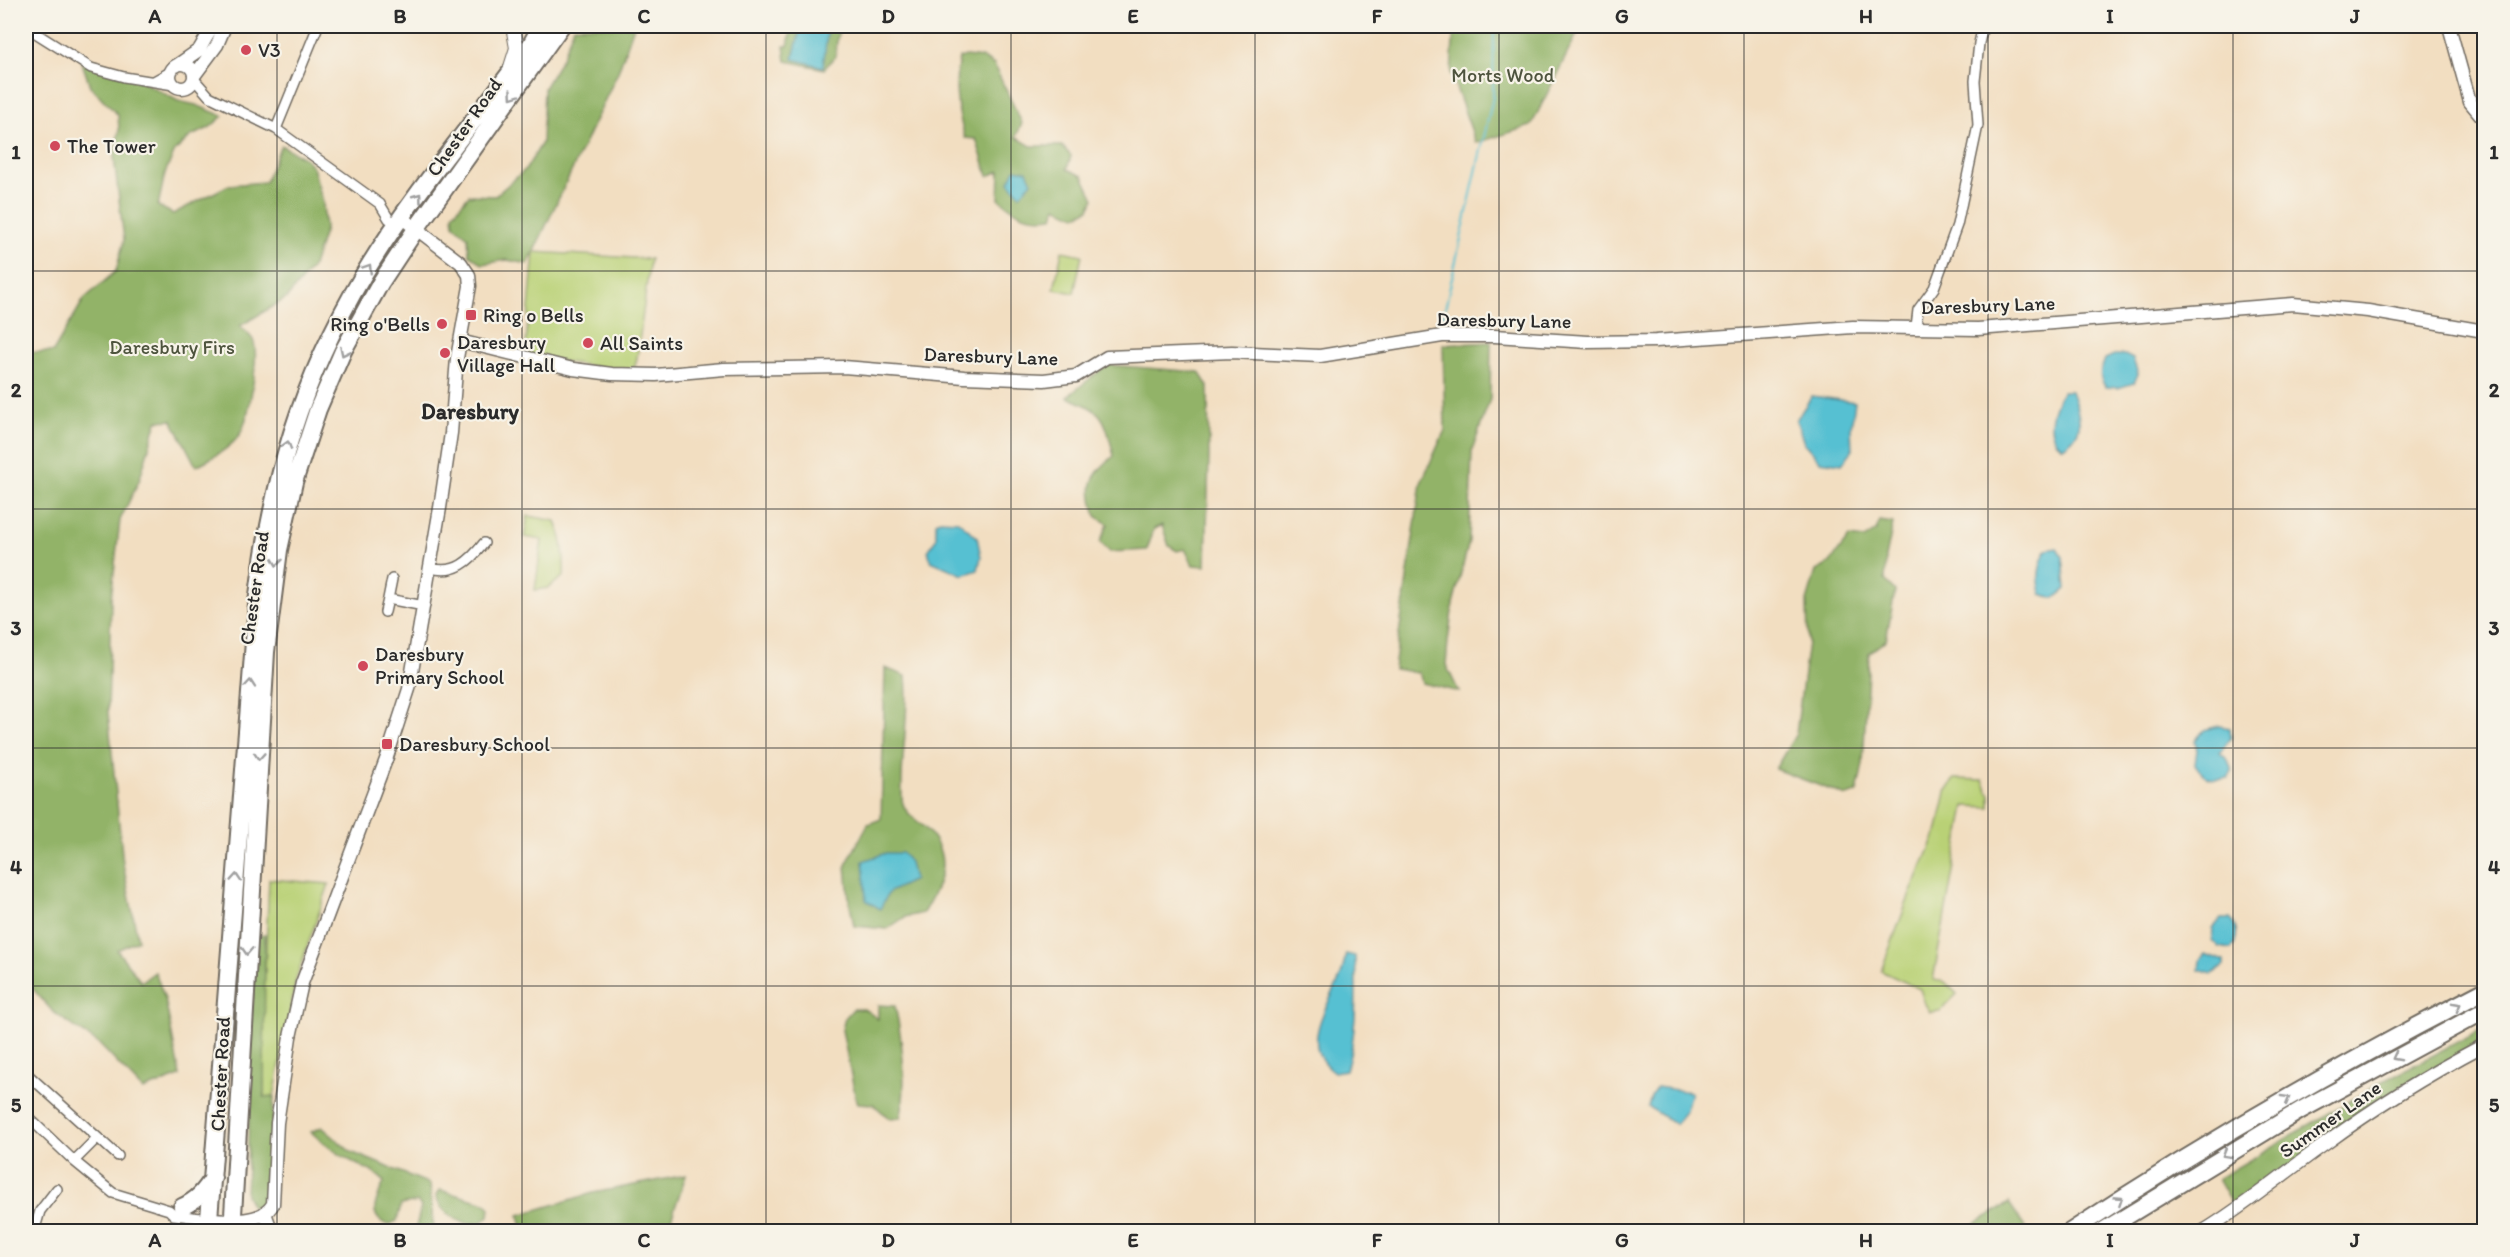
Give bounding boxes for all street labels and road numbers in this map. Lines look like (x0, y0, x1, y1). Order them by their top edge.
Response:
street label: Chester Road (421, 73, 507, 181)
street label: Daresbury Lane (1920, 291, 2056, 319)
street label: Daresbury Lane (1436, 307, 1572, 333)
street label: Daresbury Lane (923, 342, 1059, 370)
street label: Chester Road (234, 529, 274, 647)
street label: Chester Road (205, 1016, 235, 1132)
street label: Summer Lane (2275, 1075, 2385, 1163)

